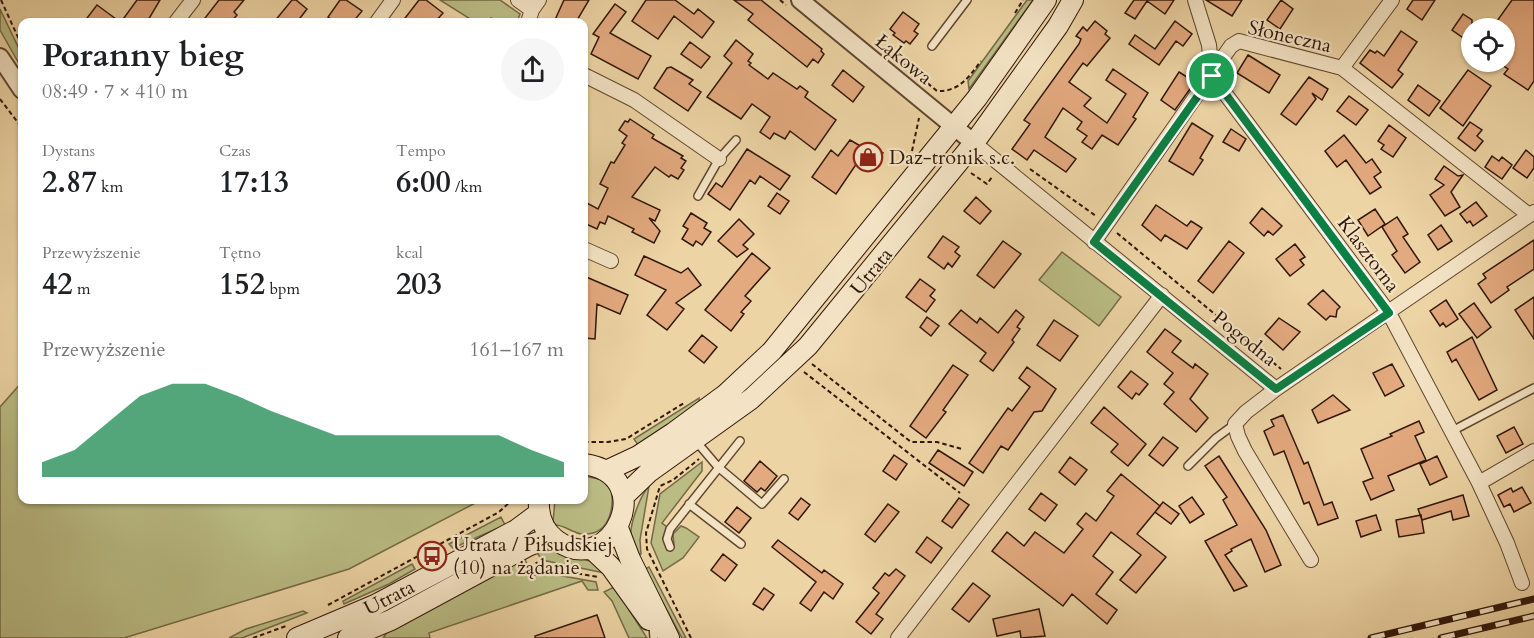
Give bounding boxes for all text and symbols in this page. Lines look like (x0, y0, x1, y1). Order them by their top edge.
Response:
street label: Słoneczna (1245, 14, 1335, 59)
map controls (1461, 18, 1515, 72)
button: locate (1461, 18, 1515, 72)
street label: Łąkowa (869, 28, 938, 91)
text: Poranny bieg (42, 33, 244, 78)
button: share (501, 38, 564, 101)
pin (1186, 50, 1237, 101)
icon: arrive (1195, 59, 1228, 92)
text: 08:49 · 7 × 410 m (42, 78, 188, 105)
text: Dystans (42, 140, 95, 162)
text: Czas (219, 140, 251, 162)
text: Tempo (396, 140, 446, 162)
shop icon: Daz-tronik s.c. (852, 141, 884, 173)
place label: Daz-tronik s.c. (889, 144, 1015, 171)
text: 2.87 (42, 162, 97, 203)
text: 17:13 (219, 162, 289, 203)
text: 6:00 (396, 162, 451, 203)
text: km (97, 176, 123, 198)
text: /km (451, 176, 482, 198)
street label: Klasztorna (1331, 211, 1406, 298)
text: Przewyższenie (42, 242, 141, 264)
text: Tętno (219, 242, 261, 264)
text: kcal (396, 242, 423, 264)
street label: Utrata (844, 242, 899, 301)
text: 42 (42, 264, 73, 305)
text: 152 (219, 264, 265, 305)
text: 203 (396, 264, 442, 305)
text: m (73, 278, 91, 300)
text: bpm (265, 278, 300, 300)
street label: Pogodna (1207, 304, 1283, 373)
text: Przewyższenie (42, 336, 165, 363)
text: 161–167 m (469, 336, 564, 363)
place label: Utrata / Piłsudskiej (10) na żądanie (453, 531, 613, 581)
bus stop icon: Utrata / Piłsudskiej (10) na żądanie (416, 540, 448, 572)
street label: Utrata (359, 573, 420, 622)

